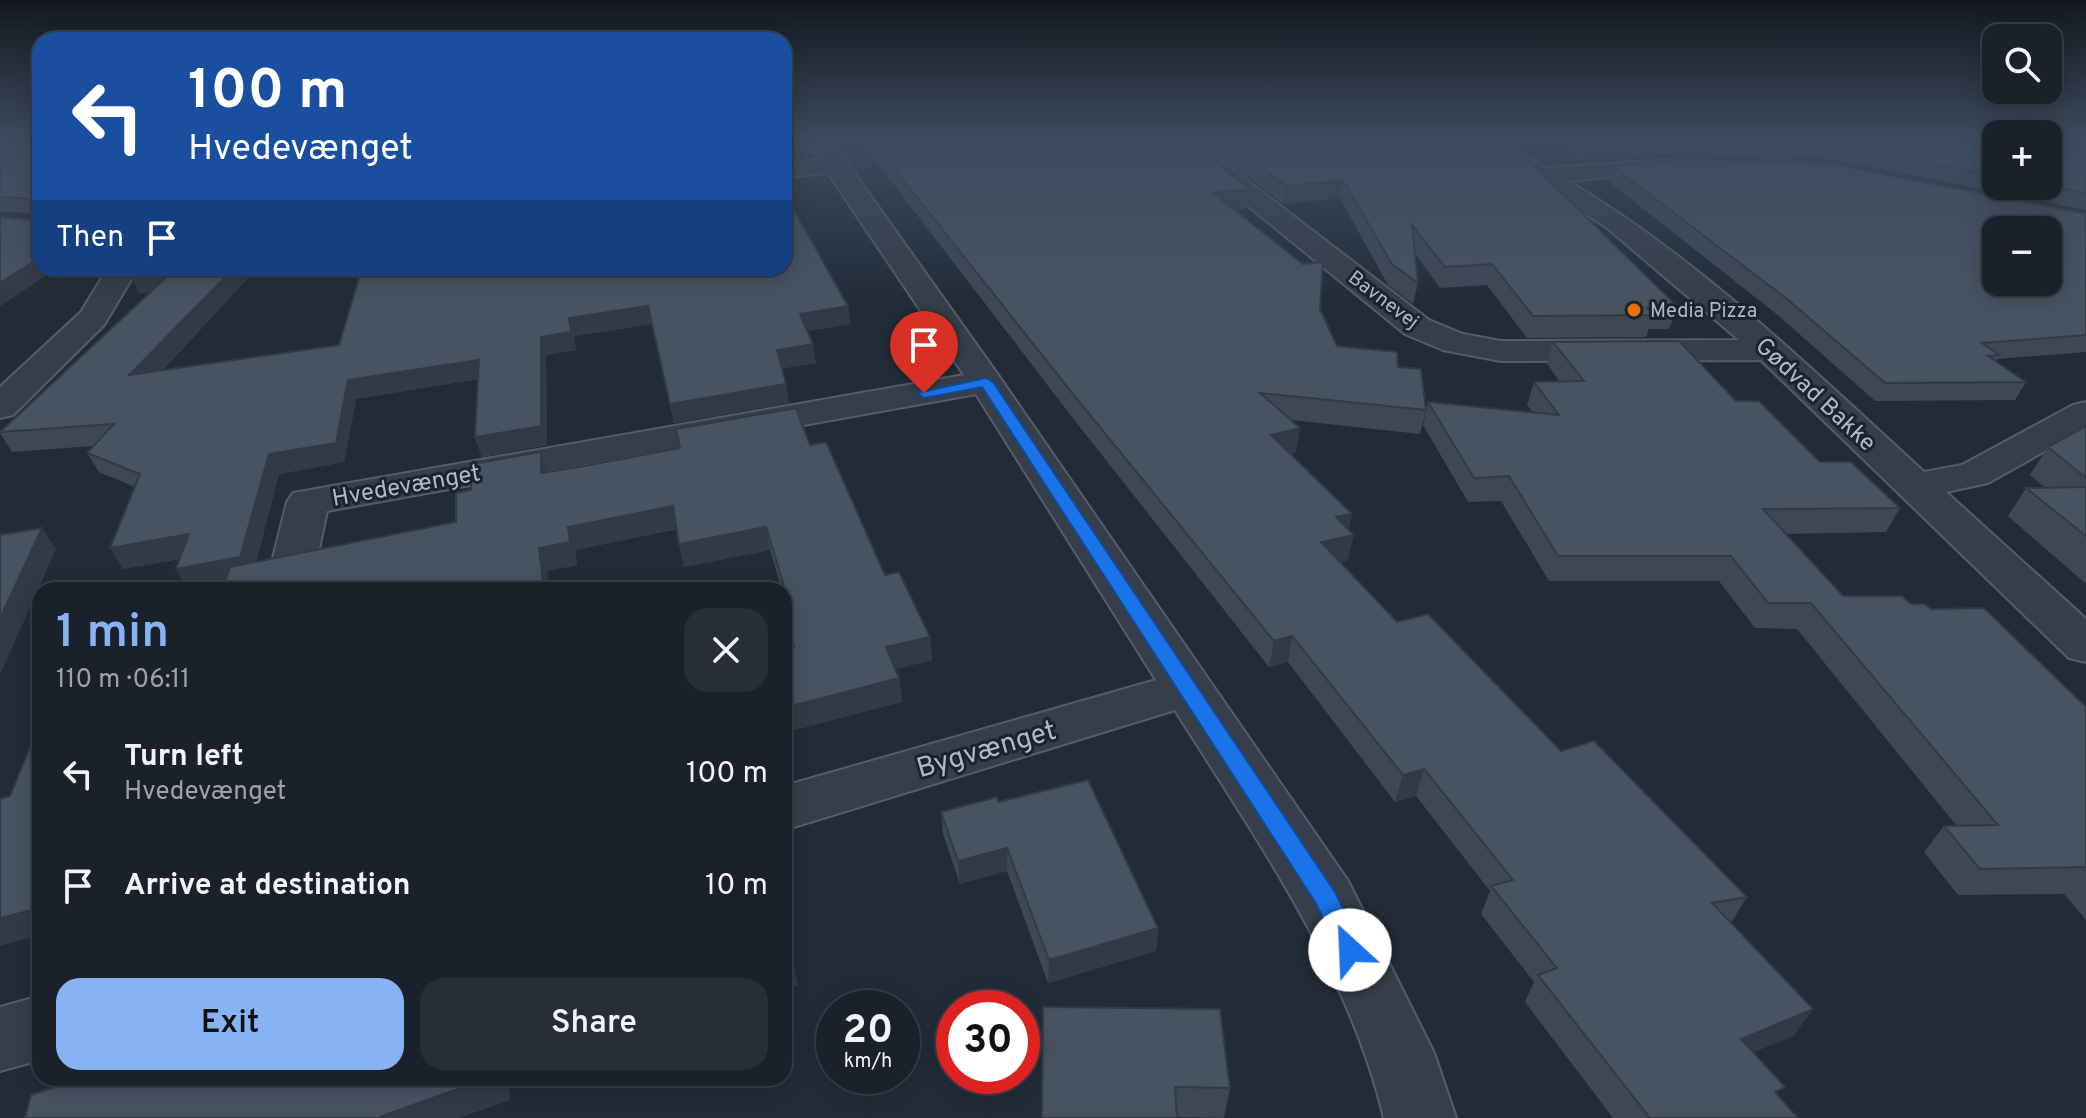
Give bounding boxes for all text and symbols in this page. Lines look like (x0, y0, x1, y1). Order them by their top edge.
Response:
map controls (1982, 24, 2062, 296)
button: search (1982, 24, 2062, 104)
text: 100 m (188, 58, 347, 128)
icon: left (56, 64, 160, 168)
button: + (1982, 120, 2062, 200)
text: Hvedevænget (188, 127, 413, 173)
icon: arrive (140, 216, 184, 260)
button: − (1982, 216, 2062, 296)
text: Then (56, 220, 124, 257)
street label: Bavnevej (1342, 266, 1423, 336)
place label: Media Pizza (1650, 299, 1757, 325)
marker: Media Pizza (1625, 301, 1643, 319)
pin (890, 311, 958, 393)
icon: arrive (902, 323, 946, 367)
street label: Gødvad Bakke (1748, 332, 1881, 459)
street label: Hvedevænget (330, 459, 483, 515)
text: 1 min (56, 604, 169, 664)
button: close (684, 608, 768, 692)
text: 110 m · 06:11 (56, 664, 190, 697)
street label: Bygvænget (913, 714, 1061, 788)
text: Turn left (124, 739, 244, 776)
icon: left (56, 752, 100, 796)
text: 100 m (686, 756, 768, 793)
text: Hvedevænget (124, 776, 286, 809)
icon: arrive (56, 864, 100, 908)
text: Arrive at destination (124, 868, 410, 905)
text: 10 m (705, 868, 768, 905)
position arrow (1308, 908, 1392, 992)
button: Exit (56, 978, 404, 1070)
button: Share (420, 978, 768, 1070)
speed limit sign: 30 (936, 990, 1040, 1094)
text: 20 (843, 1007, 893, 1057)
text: km/h (844, 1049, 892, 1075)

